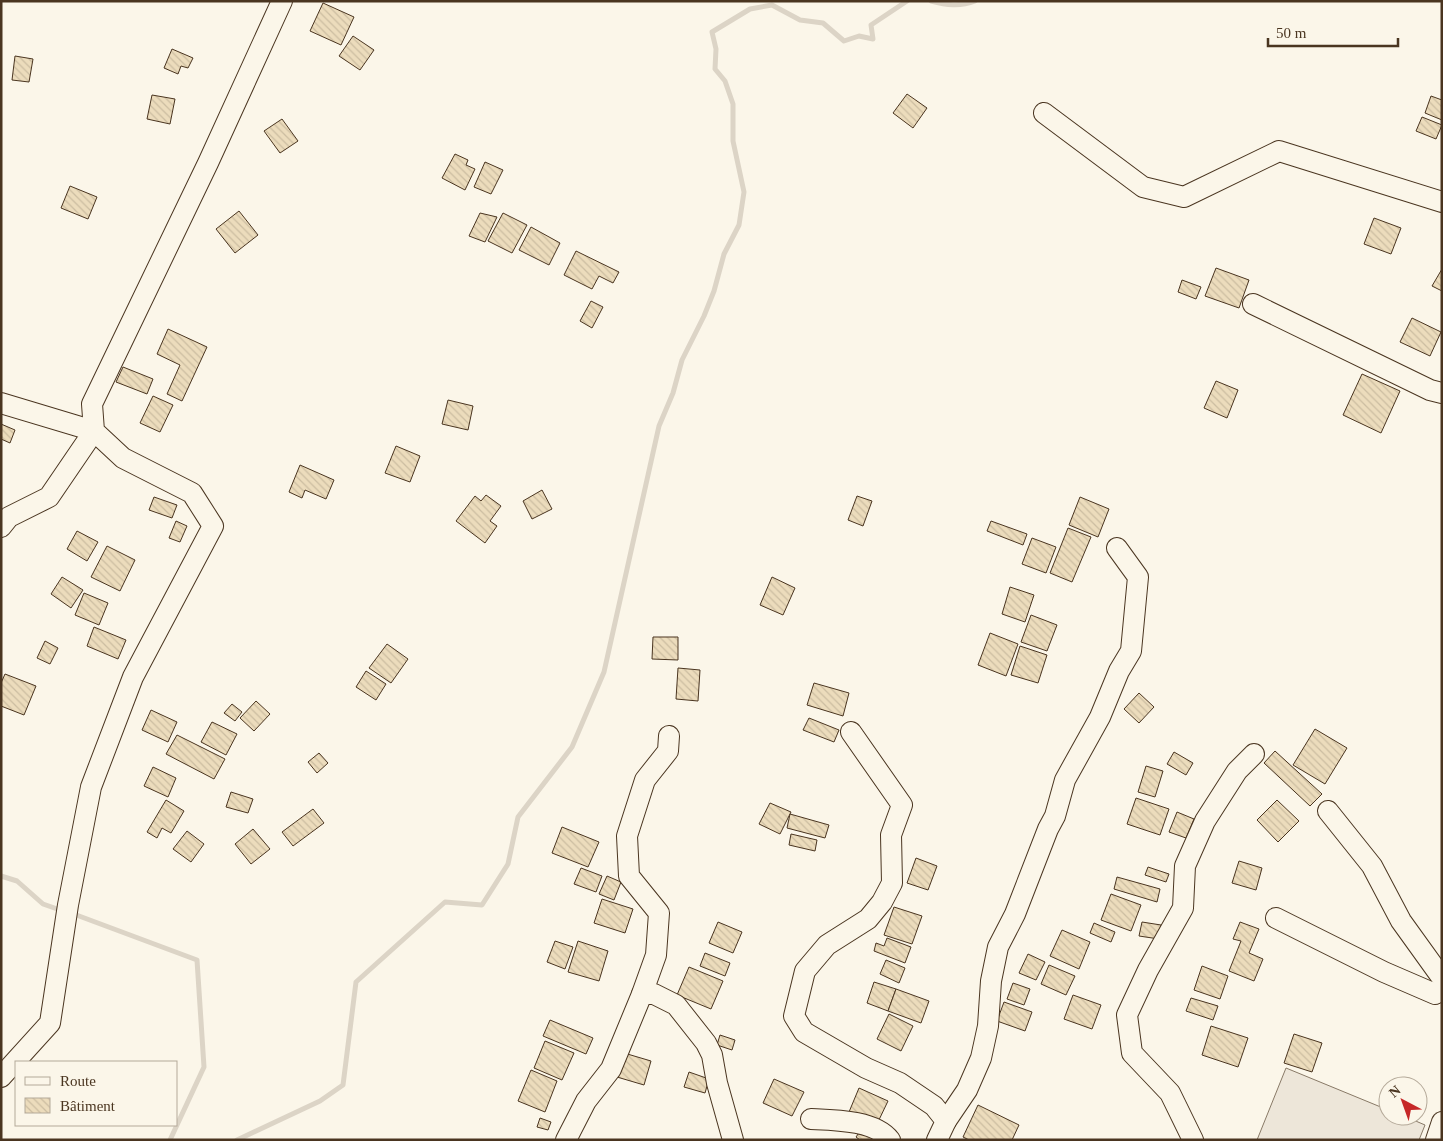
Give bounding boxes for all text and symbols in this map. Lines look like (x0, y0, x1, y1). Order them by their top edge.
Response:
scale bar (1268, 15, 1398, 47)
text: 50 m (1276, 25, 1307, 41)
legend (15, 1061, 178, 1126)
text: Route (60, 1073, 96, 1089)
north arrow (1378, 1076, 1428, 1126)
text: N (1386, 1083, 1404, 1101)
text: Bâtiment (60, 1098, 116, 1114)

